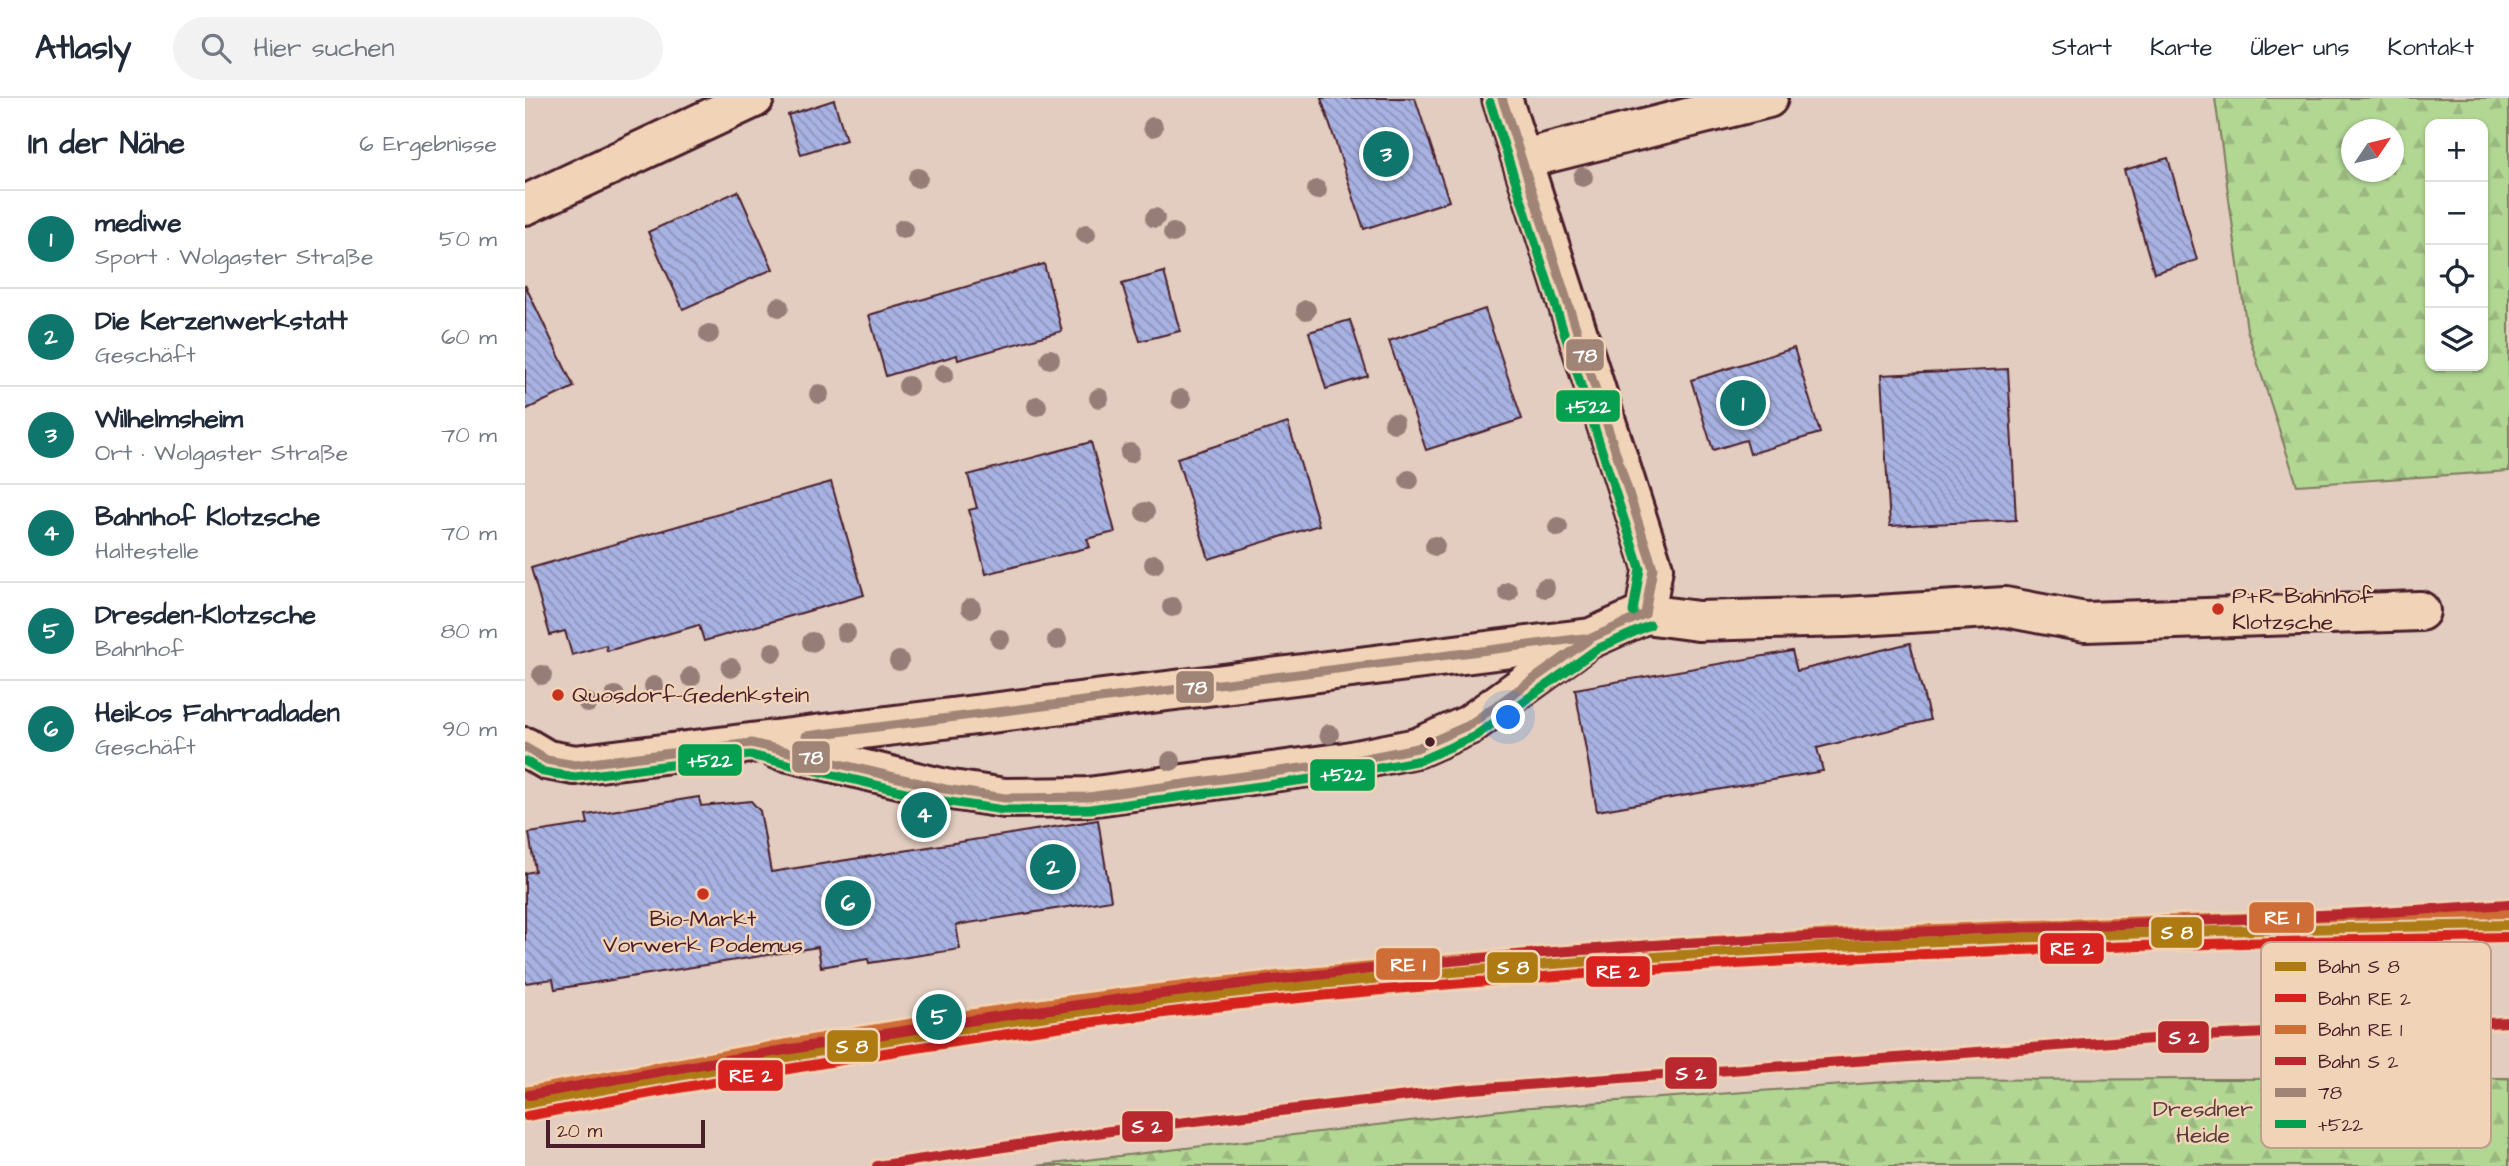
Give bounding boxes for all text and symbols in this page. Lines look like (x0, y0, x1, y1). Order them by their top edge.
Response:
search box (173, 17, 663, 80)
text: Atlasly (35, 25, 131, 71)
icon: search (197, 29, 235, 67)
text: Hier suchen (253, 30, 394, 66)
text: Start (2052, 31, 2112, 65)
text: Karte (2150, 31, 2213, 65)
text: Über uns (2251, 31, 2350, 65)
text: Kontakt (2388, 31, 2474, 65)
north arrow (2341, 119, 2404, 182)
map controls (2425, 119, 2488, 371)
button: + (2425, 119, 2488, 182)
text: In der Nähe (28, 123, 185, 165)
text: 6 Ergebnisse (359, 128, 497, 160)
pin: 3 (1363, 128, 1409, 180)
button: − (2425, 182, 2488, 245)
text: mediwe (95, 205, 182, 241)
text: 1 (50, 223, 52, 255)
text: 50 m (439, 223, 497, 255)
text: Sport · Wolgaster Straße (95, 241, 373, 273)
button: locate (2425, 245, 2488, 308)
text: Die Kerzenwerkstatt (95, 303, 348, 339)
button: layers (2425, 308, 2488, 371)
text: 2 (44, 321, 58, 353)
text: 60 m (441, 321, 497, 353)
line badge: 78 (1565, 338, 1605, 372)
text: Geschäft (95, 339, 196, 371)
text: 78 (1572, 343, 1598, 370)
pin: 1 (1720, 377, 1766, 429)
line badge: +522 (1555, 389, 1621, 423)
text: +522 (1564, 394, 1611, 421)
text: Wilhelmsheim (95, 401, 243, 437)
text: 3 (45, 419, 57, 451)
text: 70 m (441, 419, 497, 451)
text: Ort · Wolgaster Straße (95, 437, 348, 469)
text: Bahnhof Klotzsche (95, 499, 320, 535)
text: 4 (43, 517, 59, 549)
text: 70 m (441, 517, 497, 549)
text: Haltestelle (95, 535, 199, 567)
place label: P+R Bahnhof Klotzsche (2232, 580, 2374, 638)
text: Dresden-Klotzsche (95, 597, 316, 633)
marker: P+R Bahnhof Klotzsche (2210, 601, 2226, 617)
text: 5 (43, 615, 59, 647)
text: 80 m (440, 615, 497, 647)
text: Bahnhof (95, 633, 184, 665)
line badge: 78 (1175, 670, 1215, 704)
text: 78 (1182, 675, 1208, 702)
place label: Quosdorf-Gedenkstein (572, 679, 809, 711)
marker: Quosdorf-Gedenkstein (550, 687, 566, 703)
text: Heikos Fahrradladen (95, 695, 340, 731)
your location (1491, 700, 1525, 734)
text: 6 (44, 713, 58, 745)
text: 90 m (442, 713, 497, 745)
text: Geschäft (95, 731, 196, 763)
unlabelled marker (1423, 735, 1437, 749)
line badge: 78 (791, 740, 831, 774)
line badge: +522 (677, 743, 743, 777)
text: 78 (798, 745, 824, 772)
text: +522 (686, 748, 733, 775)
line badge: +522 (1309, 758, 1376, 792)
text: +522 (1319, 762, 1366, 789)
pin: 4 (901, 789, 947, 841)
pin: 2 (1030, 841, 1076, 893)
pin: 6 (825, 877, 871, 929)
marker: Bio-Markt Vorwerk Podemus (695, 886, 711, 902)
line badge: RE 1 (2248, 901, 2315, 934)
place label: Bio-Markt Vorwerk Podemus (603, 903, 803, 961)
text: RE 1 (2265, 905, 2300, 932)
line badge: S 8 (2150, 916, 2203, 949)
text: S 8 (2160, 920, 2194, 947)
line badge: RE 2 (2039, 932, 2105, 965)
text: RE 2 (2050, 936, 2094, 963)
legend (2261, 942, 2491, 1148)
line badge: RE 1 (1375, 947, 1441, 981)
line badge: S 8 (1486, 951, 1539, 984)
text: RE 1 (1391, 952, 1426, 979)
text: Bahn S 8 (2318, 954, 2400, 981)
text: S 8 (1496, 955, 1530, 982)
line badge: RE 2 (1585, 955, 1651, 988)
text: RE 2 (1596, 959, 1640, 986)
text: Bahn RE 2 (2318, 986, 2411, 1013)
pin: 5 (916, 991, 962, 1043)
text: Bahn RE 1 (2318, 1017, 2403, 1044)
line badge: S 2 (2157, 1020, 2210, 1054)
text: S 2 (2168, 1025, 2199, 1052)
line badge: S 8 (826, 1029, 879, 1063)
text: S 8 (835, 1034, 869, 1061)
text: Bahn S 2 (2318, 1049, 2399, 1076)
line badge: S 2 (1664, 1056, 1718, 1090)
line badge: RE 2 (717, 1059, 784, 1092)
text: S 2 (1675, 1061, 1706, 1088)
text: RE 2 (729, 1063, 773, 1090)
text: 78 (2318, 1080, 2342, 1107)
park label: Dresdner Heide (2153, 1093, 2253, 1151)
line badge: S 2 (1121, 1110, 1174, 1143)
text: +522 (2318, 1112, 2363, 1139)
text: S 2 (1131, 1114, 1162, 1141)
scale bar (546, 1117, 705, 1149)
text: 20 m (557, 1118, 602, 1145)

